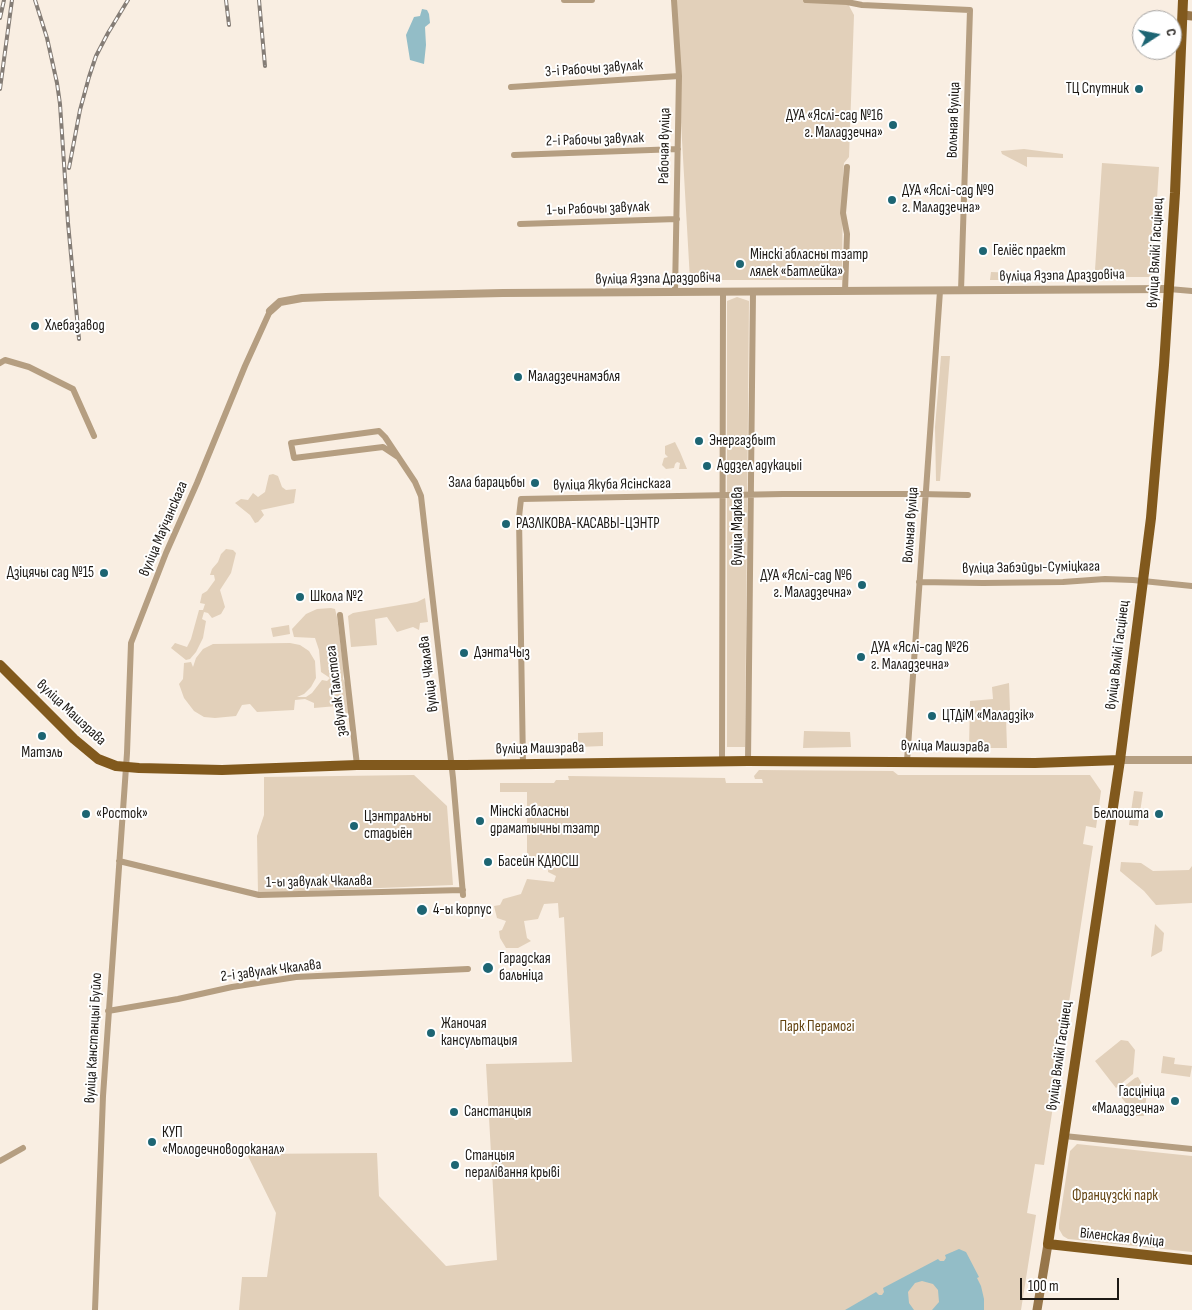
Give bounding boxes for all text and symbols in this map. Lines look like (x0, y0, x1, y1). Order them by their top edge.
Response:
north arrow (1132, 10, 1182, 60)
text: С (1162, 27, 1180, 37)
street label: 3-і Рабочы завулак (544, 57, 644, 81)
place label: ТЦ Спутник (1066, 80, 1129, 98)
street label: Вольная вуліца (944, 82, 964, 158)
marker: ТЦ Спутник (1133, 83, 1145, 95)
place label: ДУА «Яслі-сад №16 г. Маладзечна» (786, 107, 883, 142)
street label: Рабочая вуліца (655, 108, 675, 184)
marker: ДУА «Яслі-сад №16 г. Маладзечна» (887, 119, 899, 131)
street label: 2-і Рабочы завулак (546, 129, 644, 151)
place label: ДУА «Яслі-сад №9 г. Маладзечна» (902, 182, 994, 217)
marker: ДУА «Яслі-сад №9 г. Маладзечна» (886, 194, 898, 206)
street label: 1-ы Рабочы завулак (546, 198, 650, 220)
street label: вуліца Вялікі Гасцінец (1144, 198, 1168, 308)
place label: Геліёс праект (993, 242, 1066, 260)
marker: Геліёс праект (977, 245, 989, 257)
place label: Мінскі абласны тэатр лялек «Батлейка» (750, 246, 868, 281)
marker: Мінскі абласны тэатр лялек «Батлейка» (734, 258, 746, 270)
street label: вуліца Язэпа Драздовіча (999, 266, 1125, 286)
street label: вуліца Язэпа Драздовіча (595, 269, 721, 289)
place label: Хлебазавод (45, 317, 105, 335)
marker: Хлебазавод (29, 320, 41, 332)
place label: Маладзечнамэбля (528, 368, 620, 386)
marker: Маладзечнамэбля (512, 371, 524, 383)
place label: Энергазбыт (709, 432, 776, 450)
marker: Энергазбыт (693, 435, 705, 447)
place label: Аддзел адукацыі (717, 457, 802, 475)
marker: Аддзел адукацыі (701, 460, 713, 472)
place label: Зала барацьбы (448, 474, 525, 492)
street label: вуліца Якуба Ясінскага (553, 475, 671, 495)
marker: Зала барацьбы (529, 477, 541, 489)
street label: вуліца Маўчанскага (136, 479, 192, 579)
street label: Вольная вуліца (899, 486, 923, 564)
street label: вуліца Маркава (729, 487, 747, 565)
place label: РАЗЛІКОВА-КАСАВЫ-ЦЭНТР (516, 515, 660, 533)
marker: РАЗЛІКОВА-КАСАВЫ-ЦЭНТР (500, 518, 512, 530)
street label: вуліца Забэйды-Суміцкага (962, 558, 1100, 578)
place label: Дзіцячы сад №15 (7, 564, 94, 582)
marker: Дзіцячы сад №15 (98, 567, 110, 579)
place label: ДУА «Яслі-сад №6 г. Маладзечна» (760, 567, 852, 602)
marker: ДУА «Яслі-сад №6 г. Маладзечна» (856, 579, 868, 591)
place label: Школа №2 (310, 588, 363, 606)
marker: Школа №2 (294, 591, 306, 603)
street label: вуліца Вялікі Гасцінец (1102, 599, 1134, 711)
street label: вуліца Чкалава (415, 635, 443, 713)
place label: ДУА «Яслі-сад №26 г. Маладзечна» (871, 639, 969, 674)
street label: завулак Талстога (322, 644, 352, 738)
place label: ДэнтаЧыз (474, 644, 530, 662)
marker: ДэнтаЧыз (458, 647, 470, 659)
marker: ДУА «Яслі-сад №26 г. Маладзечна» (855, 651, 867, 663)
street label: вуліца Машэрава (32, 676, 110, 750)
place label: ЦТДіМ «Маладзік» (942, 707, 1034, 725)
marker: ЦТДіМ «Маладзік» (926, 710, 938, 722)
marker: Матэль (36, 730, 48, 742)
street label: вуліца Машэрава (901, 737, 989, 757)
street label: вуліца Машэрава (496, 739, 584, 759)
place label: Матэль (21, 744, 63, 762)
place label: Мінскі абласны драматычны тэатр (490, 803, 600, 838)
place label: «Росток» (96, 805, 148, 823)
place label: Белпошта (1094, 805, 1149, 823)
marker: «Росток» (80, 808, 92, 820)
place label: Цэнтральны стадыён (364, 808, 431, 843)
marker: Белпошта (1153, 808, 1165, 820)
marker: Мінскі абласны драматычны тэатр (474, 815, 486, 827)
marker: Цэнтральны стадыён (348, 820, 360, 832)
place label: Басейн КДЮСШ (498, 853, 579, 871)
marker: Басейн КДЮСШ (482, 856, 494, 868)
street label: 1-ы завулак Чкалава (266, 872, 372, 892)
place label: 4-ы корпус (433, 901, 492, 919)
marker: 4-ы корпус (415, 903, 429, 917)
place label: Гарадская бальніца (499, 950, 551, 985)
street label: 2-і завулак Чкалава (220, 956, 322, 986)
marker: Гарадская бальніца (481, 961, 495, 975)
street label: вуліца Канстанцыі Буйло (82, 972, 106, 1104)
street label: вуліца Вялікі Гасцінец (1043, 1000, 1077, 1112)
place label: Жаночая кансультацыя (441, 1015, 517, 1050)
park label: Парк Перамогі (779, 1018, 855, 1036)
marker: Жаночая кансультацыя (425, 1027, 437, 1039)
place label: Гасцініца «Маладзечна» (1091, 1083, 1165, 1118)
marker: Гасцініца «Маладзечна» (1169, 1095, 1181, 1107)
place label: Санстанцыя (464, 1103, 531, 1121)
marker: Санстанцыя (448, 1106, 460, 1118)
place label: КУП «Молодечноводоканал» (162, 1124, 285, 1159)
marker: КУП «Молодечноводоканал» (146, 1136, 158, 1148)
place label: Станцыя пералівання крыві (465, 1147, 560, 1182)
marker: Станцыя пералівання крыві (449, 1159, 461, 1171)
park label: Французскі парк (1072, 1187, 1158, 1205)
street label: Віленская вуліца (1079, 1225, 1165, 1251)
scale bar (1022, 1268, 1121, 1300)
text: 100 m (1028, 1277, 1059, 1296)

